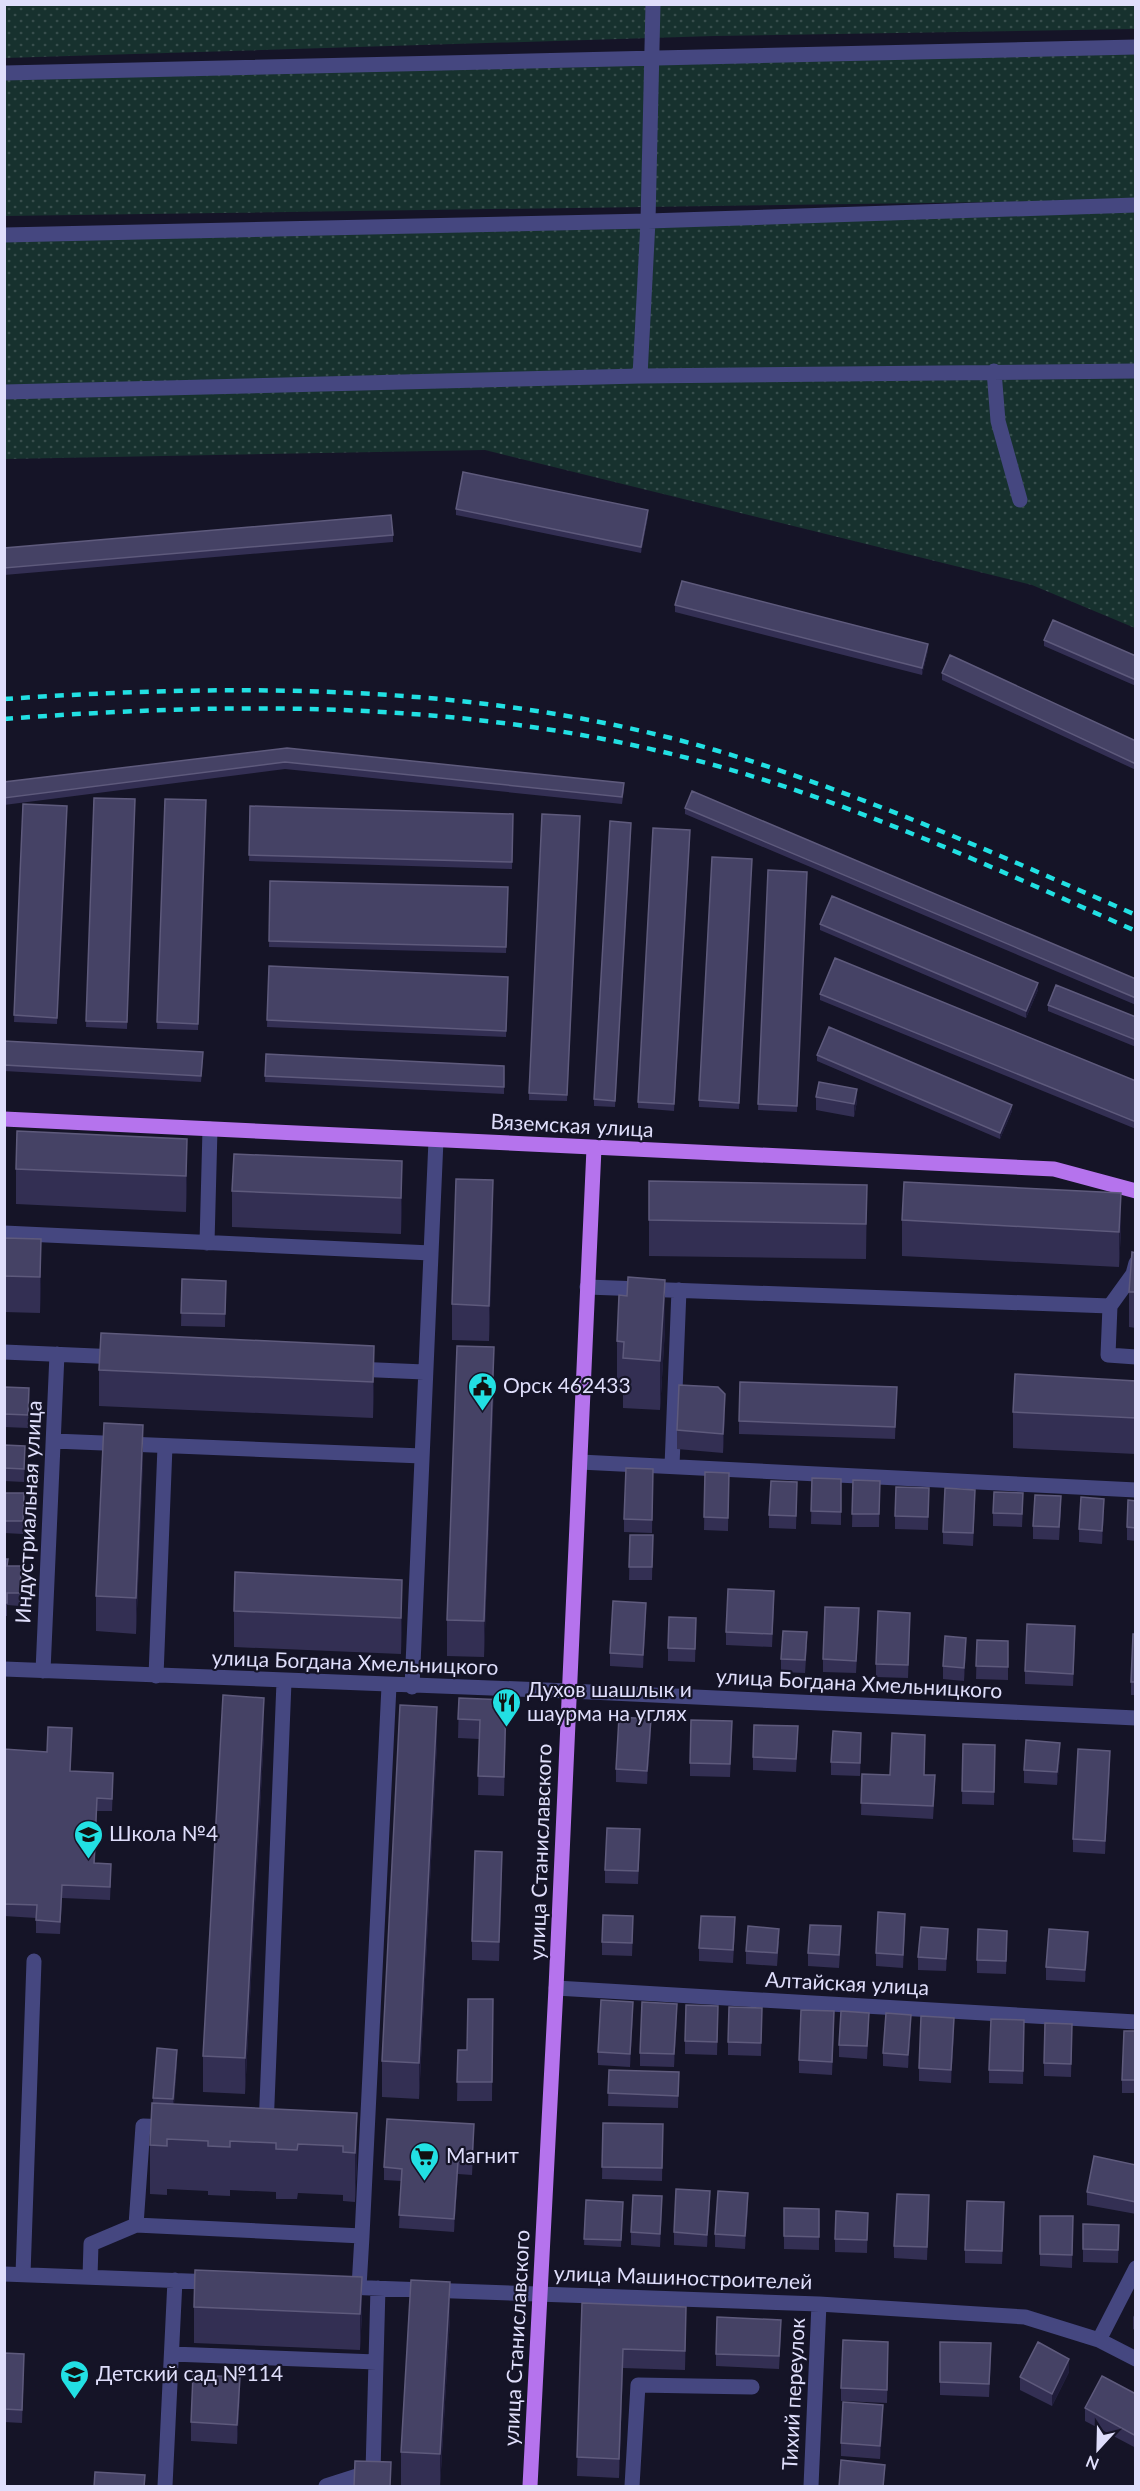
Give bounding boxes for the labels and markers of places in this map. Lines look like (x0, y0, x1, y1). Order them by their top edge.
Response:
public building icon: Орск 462433 (466, 1370, 498, 1412)
place label: Орск 462433 (503, 1372, 631, 1397)
place label: Духов шашлык и шаурма на углях (527, 1676, 692, 1725)
restaurant icon: Духов шашлык и шаурма на углях (490, 1686, 522, 1728)
school or university icon: Школа №4 (72, 1818, 104, 1860)
place label: Школа №4 (109, 1820, 218, 1845)
supermarket icon: Магнит (409, 2140, 441, 2182)
place label: Магнит (446, 2142, 519, 2167)
school or university icon: Детский сад №114 (59, 2358, 91, 2400)
place label: Детский сад №114 (96, 2360, 283, 2385)

